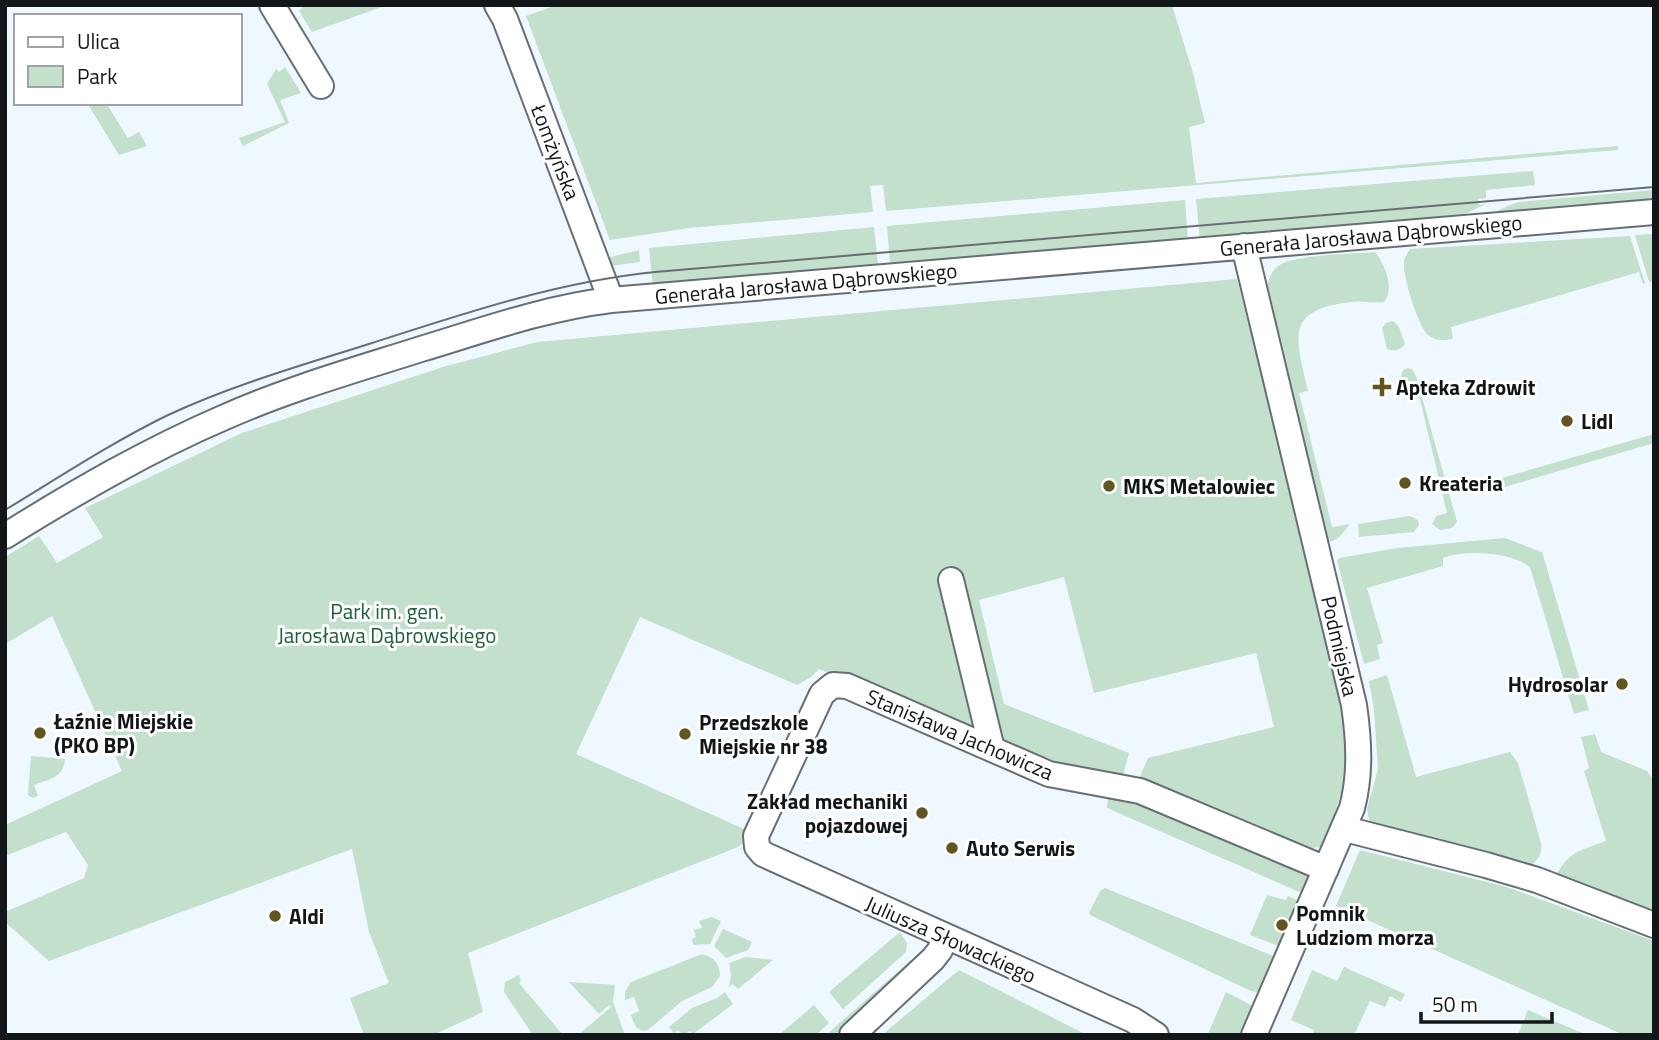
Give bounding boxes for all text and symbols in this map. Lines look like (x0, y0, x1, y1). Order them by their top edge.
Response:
legend (14, 14, 242, 105)
text: Ulica (77, 25, 120, 57)
text: Park (77, 60, 117, 92)
street label: Łomżyńska (523, 99, 589, 205)
street label: Generała Jarosława Dąbrowskiego (1218, 206, 1524, 264)
street label: Generała Jarosława Dąbrowskiego (653, 254, 959, 312)
place label: Apteka Zdrowit (1396, 371, 1536, 403)
marker: Apteka Zdrowit (1374, 379, 1390, 395)
place label: Lidl (1581, 405, 1614, 437)
marker: Lidl (1559, 413, 1575, 429)
place label: Kreateria (1419, 467, 1503, 499)
place label: MKS Metalowiec (1123, 470, 1275, 502)
marker: Kreateria (1397, 475, 1413, 491)
marker: MKS Metalowiec (1101, 478, 1117, 494)
street label: Podmiejska (1313, 593, 1367, 700)
park label: Park im. gen. Jarosława Dąbrowskiego (278, 595, 496, 651)
place label: Hydrosolar (1508, 668, 1608, 700)
marker: Hydrosolar (1614, 676, 1630, 692)
street label: Stanisława Jachowicza (861, 680, 1059, 788)
place label: Łaźnie Miejskie (PKO BP) (53, 705, 193, 761)
place label: Przedszkole Miejskie nr 38 (699, 706, 828, 762)
marker: Łaźnie Miejskie (PKO BP) (32, 725, 48, 741)
marker: Przedszkole Miejskie nr 38 (677, 726, 693, 742)
place label: Zakład mechaniki pojazdowej (747, 785, 908, 841)
marker: Zakład mechaniki pojazdowej (914, 805, 930, 821)
place label: Auto Serwis (966, 832, 1075, 864)
marker: Auto Serwis (944, 840, 960, 856)
street label: Juliusza Słowackiego (860, 887, 1042, 991)
place label: Pomnik Ludziom morza (1296, 897, 1435, 953)
place label: Aldi (289, 900, 324, 932)
marker: Aldi (267, 908, 283, 924)
marker: Pomnik Ludziom morza (1274, 917, 1290, 933)
scale bar (1421, 981, 1552, 1025)
text: 50 m (1432, 988, 1478, 1020)

